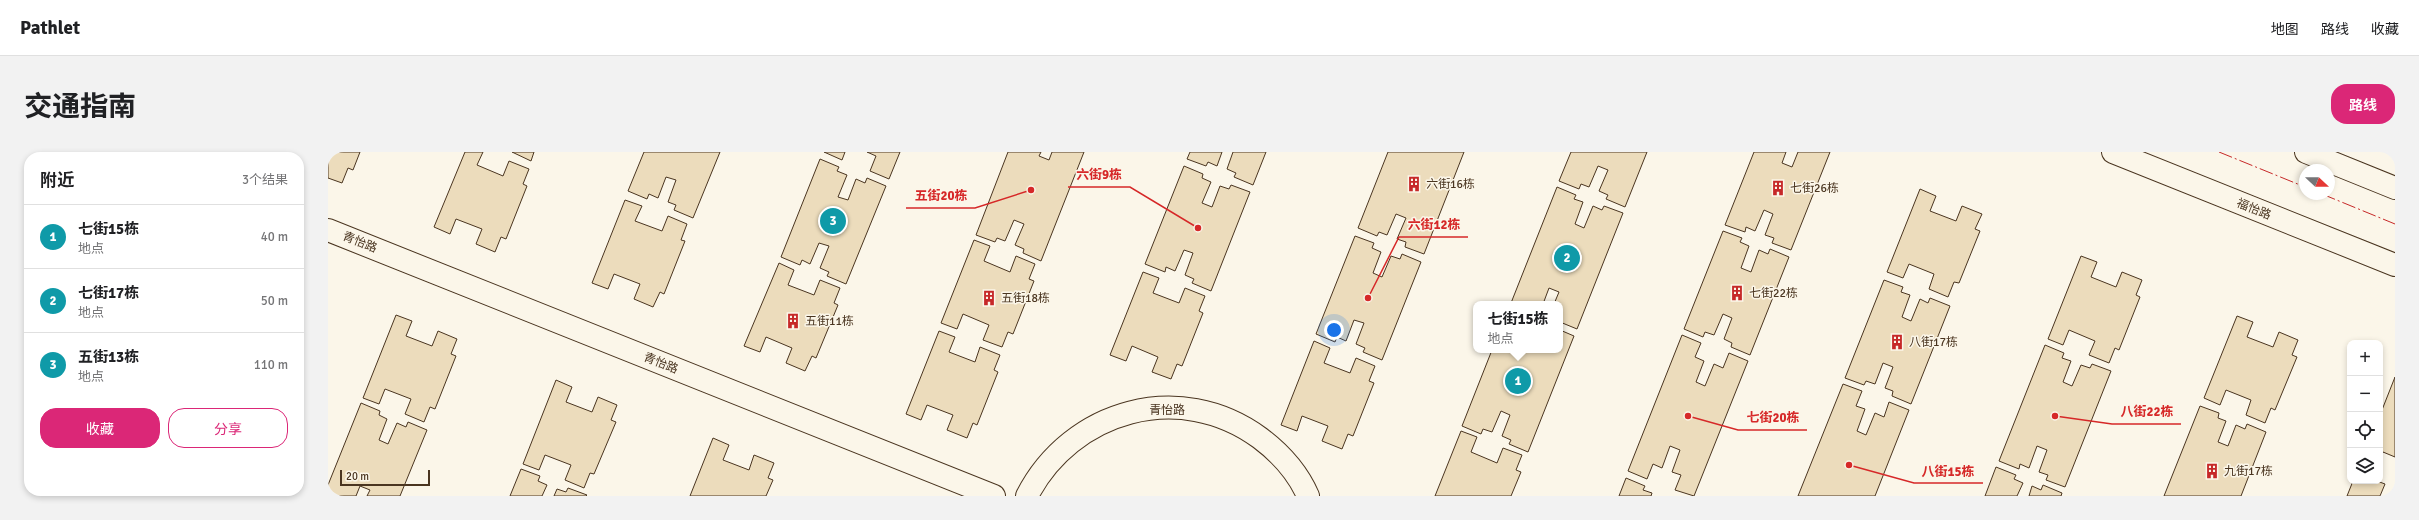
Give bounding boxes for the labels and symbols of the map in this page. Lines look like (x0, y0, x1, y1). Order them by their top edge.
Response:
callout: 六街9栋 (1068, 162, 1130, 187)
north arrow (2299, 164, 2335, 200)
text: 六街9栋 (1076, 167, 1122, 183)
building icon: 六街16栋 (1405, 175, 1423, 193)
place label: 六街16栋 (1426, 177, 1475, 192)
building icon: 七街26栋 (1769, 179, 1787, 197)
place label: 七街26栋 (1790, 181, 1839, 196)
callout: 五街20栋 (906, 183, 975, 208)
text: 五街20栋 (914, 188, 968, 204)
street label: 福怡路 (2234, 196, 2273, 223)
pin: 3 (820, 206, 846, 236)
callout: 六街12栋 (1399, 212, 1468, 237)
text: 六街12栋 (1407, 217, 1461, 233)
street label: 青怡路 (340, 229, 379, 256)
pin: 2 (1554, 243, 1580, 273)
building icon: 七街22栋 (1728, 284, 1746, 302)
place label: 七街22栋 (1749, 286, 1798, 301)
building icon: 五街18栋 (980, 289, 998, 307)
place label: 五街18栋 (1001, 291, 1050, 306)
building icon: 五街11栋 (784, 312, 802, 330)
place label: 五街11栋 (805, 314, 854, 329)
your location (1324, 320, 1344, 340)
building icon: 八街17栋 (1888, 333, 1906, 351)
place label: 八街17栋 (1909, 335, 1958, 350)
street label: 青怡路 (641, 350, 680, 377)
pin: 1 (1505, 366, 1531, 396)
callout: 八街22栋 (2112, 399, 2181, 424)
street label: 青怡路 (1149, 403, 1185, 418)
text: 八街22栋 (2120, 404, 2174, 420)
callout: 七街20栋 (1738, 405, 1807, 430)
text: 七街20栋 (1746, 410, 1800, 426)
callout: 八街15栋 (1914, 458, 1983, 483)
building icon: 九街17栋 (2203, 462, 2221, 480)
text: 八街15栋 (1921, 464, 1975, 480)
place label: 九街17栋 (2224, 464, 2273, 479)
scale bar (340, 468, 430, 487)

